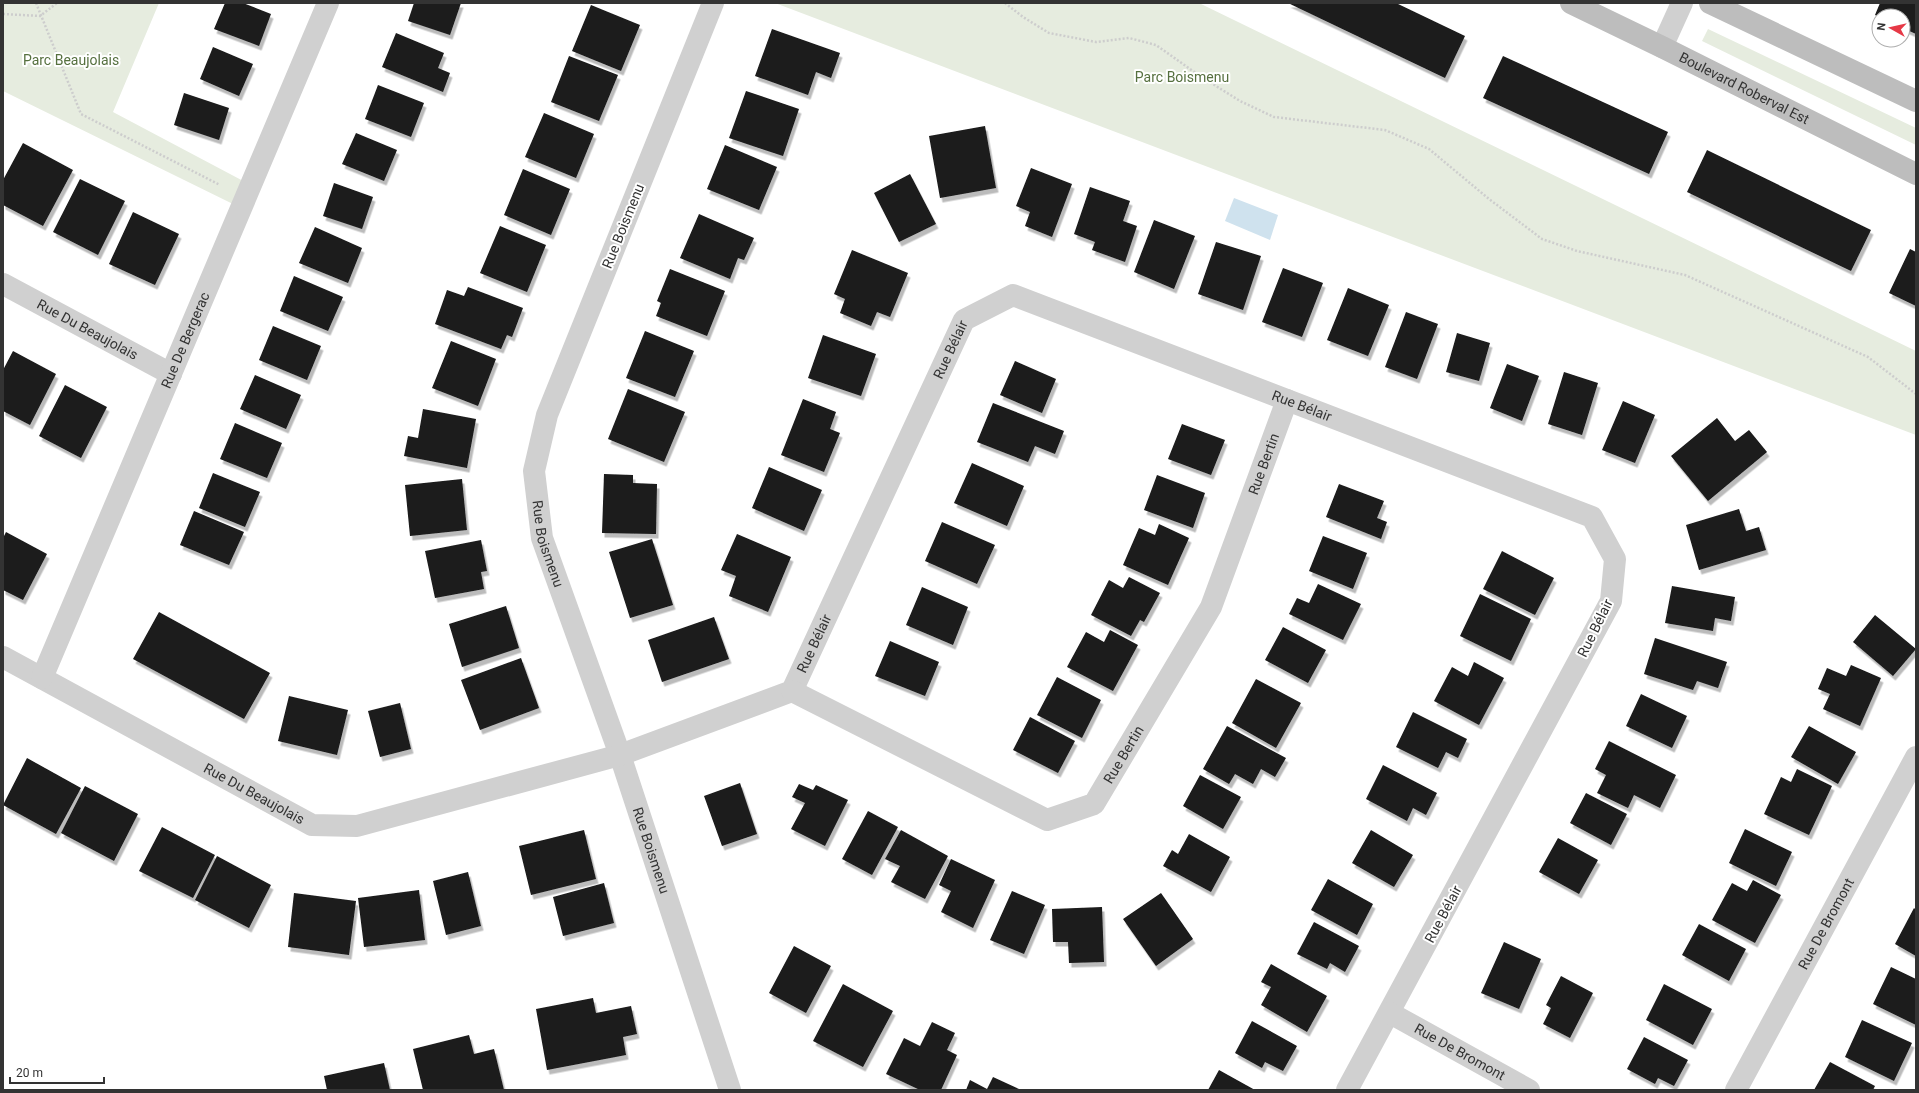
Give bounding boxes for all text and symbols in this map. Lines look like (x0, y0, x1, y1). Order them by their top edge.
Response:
north arrow (1871, 8, 1911, 48)
text: N (1875, 22, 1889, 31)
street label: Boulevard Roberval Est (1677, 49, 1812, 127)
park label: Parc Beaujolais (23, 52, 119, 68)
park label: Parc Boismenu (1135, 69, 1229, 85)
street label: Rue Boismenu (599, 181, 647, 271)
street label: Rue De Bergerac (158, 290, 213, 391)
street label: Rue Du Beaujolais (34, 296, 141, 363)
street label: Rue Bélair (930, 318, 971, 381)
street label: Rue Bélair (1270, 387, 1334, 425)
street label: Rue Bertin (1245, 431, 1282, 497)
street label: Rue Boismenu (530, 499, 567, 589)
street label: Rue Bélair (1574, 596, 1616, 660)
street label: Rue Bélair (794, 612, 835, 675)
street label: Rue Bertin (1100, 723, 1147, 786)
street label: Rue Du Beaujolais (201, 760, 307, 827)
street label: Rue Boismenu (630, 805, 673, 895)
street label: Rue De Bromont (1795, 875, 1857, 972)
street label: Rue Bélair (1421, 882, 1465, 945)
street label: Rue De Bromont (1412, 1020, 1509, 1084)
scale bar (10, 1059, 104, 1085)
text: 20 m (16, 1066, 43, 1080)

